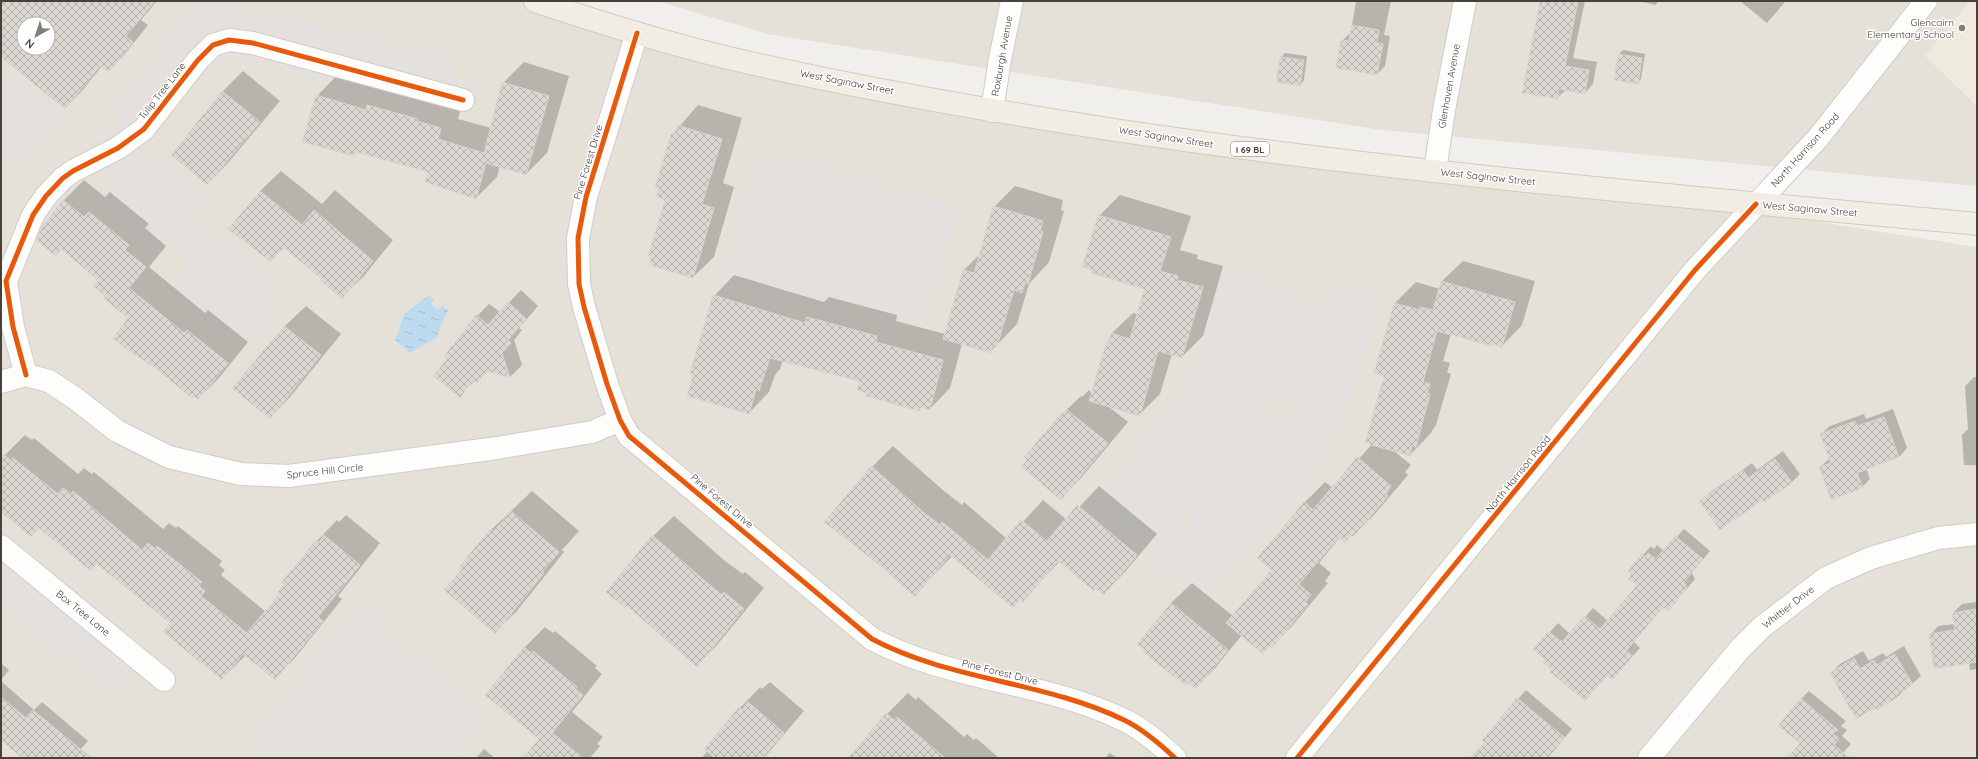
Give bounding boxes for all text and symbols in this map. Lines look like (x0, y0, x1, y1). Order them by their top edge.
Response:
street label: Roxburgh Avenue (989, 14, 1016, 97)
north arrow (16, 16, 56, 56)
place label: Glencairn Elementary School (1867, 16, 1954, 41)
marker: Glencairn Elementary School (1957, 23, 1967, 33)
text: N (22, 36, 37, 52)
street label: Glenhaven Avenue (1435, 42, 1463, 129)
street label: Tulip Tree Lane (135, 59, 189, 122)
street label: West Saginaw Street (799, 67, 896, 98)
street label: North Harrison Road (1768, 110, 1842, 190)
street label: Pine Forest Drive (570, 122, 606, 201)
street label: West Saginaw Street (1118, 123, 1215, 151)
road number: I 69 BL (1231, 142, 1269, 156)
street label: West Saginaw Street (1440, 166, 1537, 189)
street label: West Saginaw Street (1762, 198, 1859, 220)
street label: North Harrison Road (1483, 433, 1553, 515)
street label: Spruce Hill Circle (286, 460, 364, 481)
street label: Pine Forest Drive (688, 471, 756, 531)
street label: Whittier Drive (1759, 582, 1817, 631)
street label: Box Tree Lane (53, 587, 113, 639)
street label: Pine Forest Drive (961, 656, 1040, 688)

